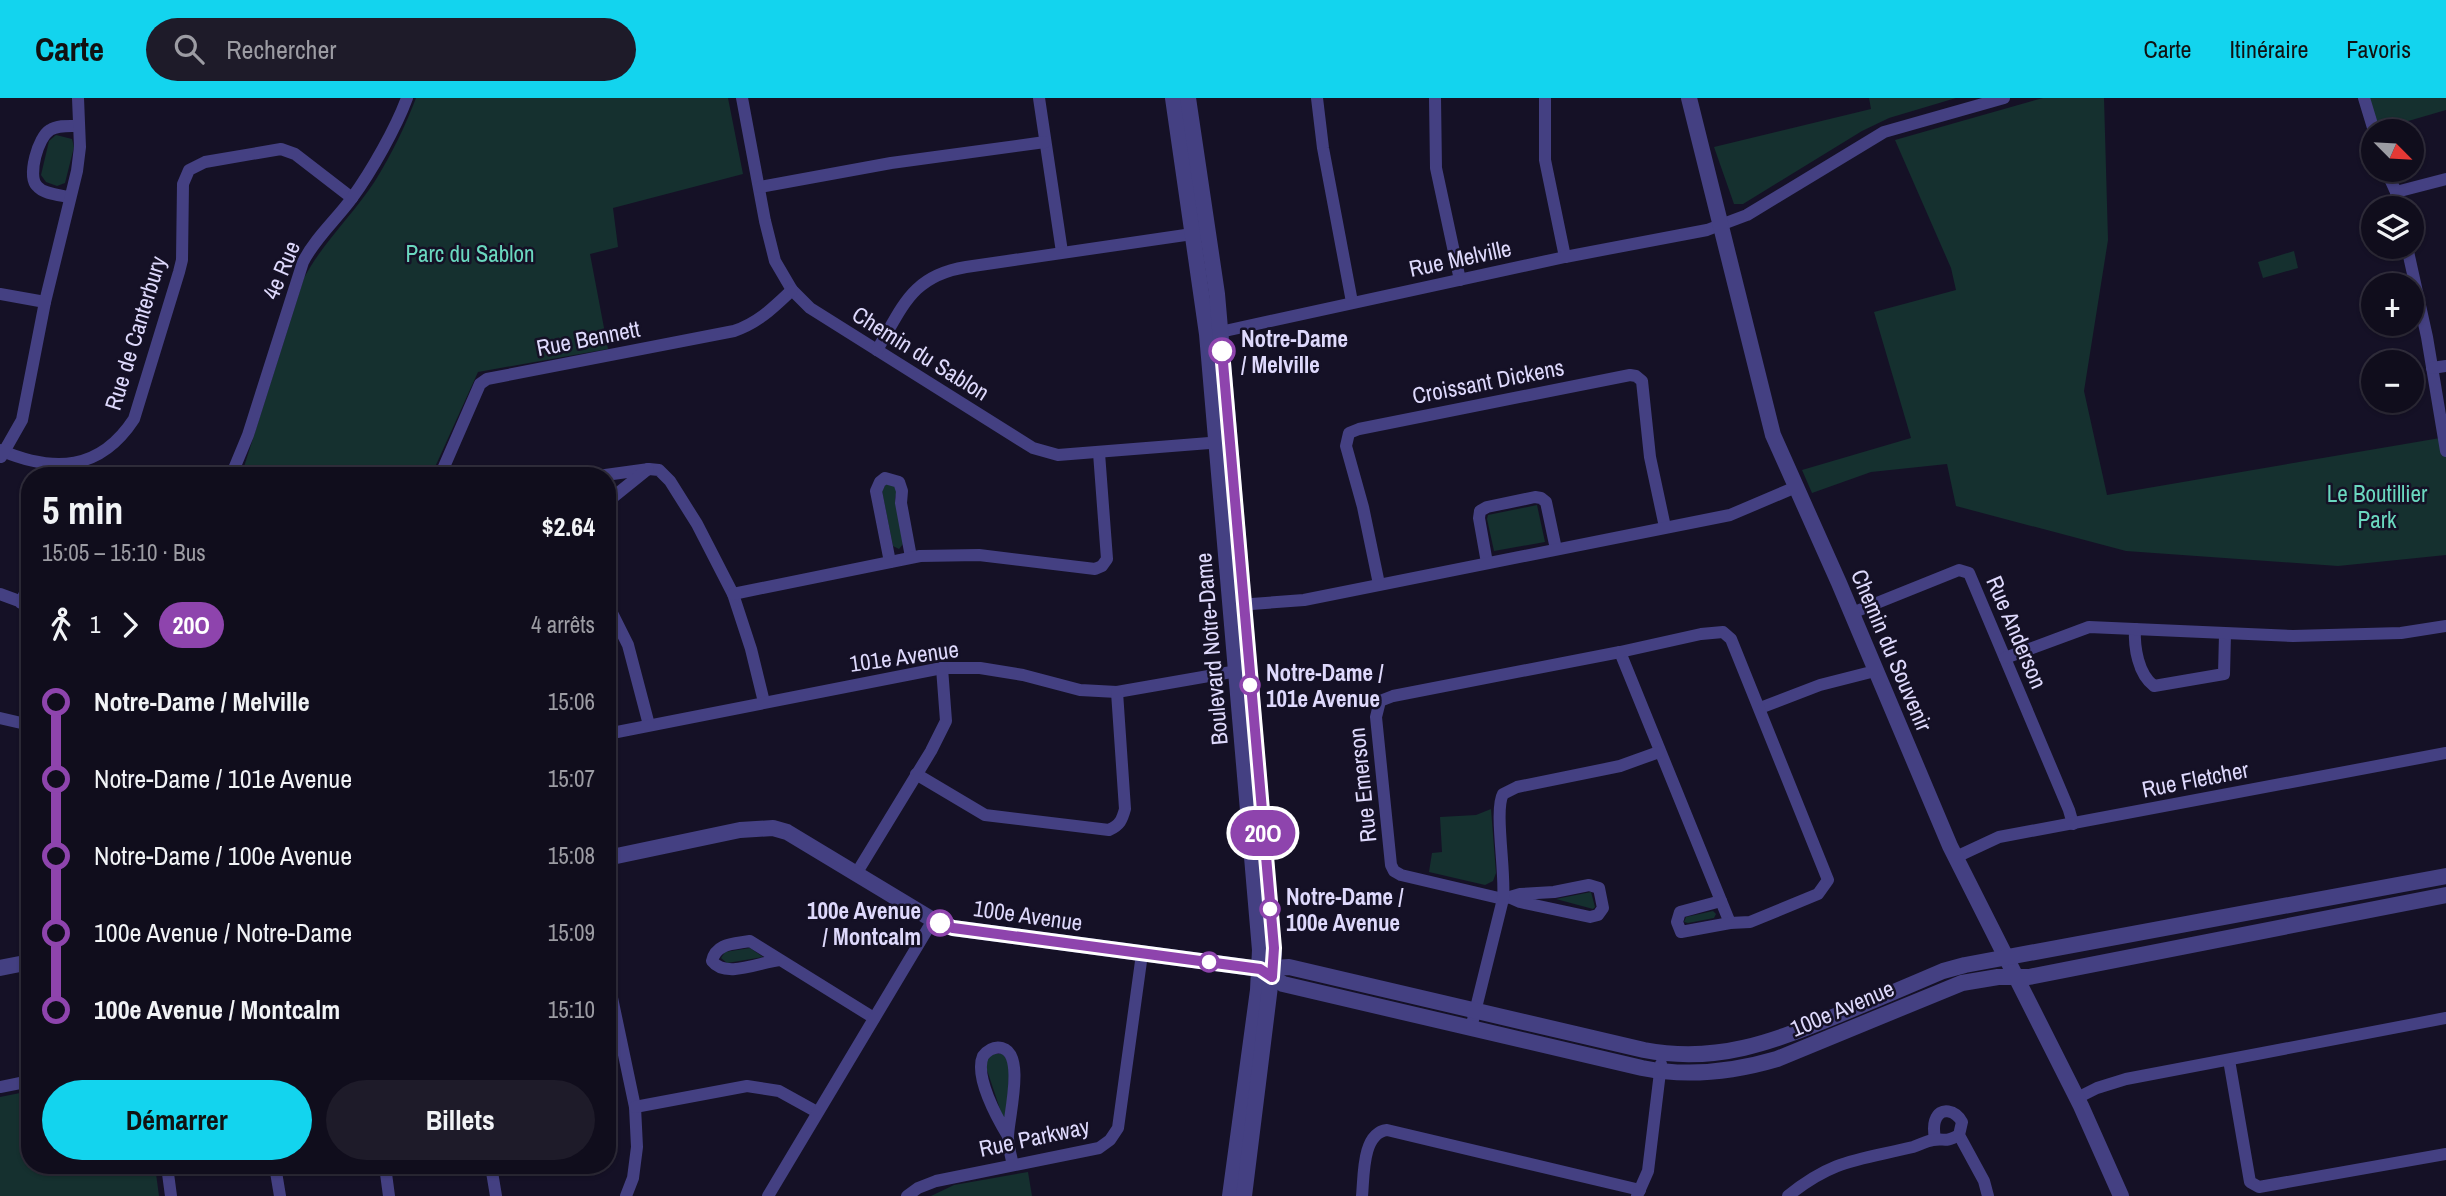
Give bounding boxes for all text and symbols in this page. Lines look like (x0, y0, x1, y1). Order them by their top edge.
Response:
search box (146, 18, 636, 81)
text: Carte (35, 27, 104, 71)
icon: search (170, 30, 208, 68)
text: Rechercher (226, 32, 336, 67)
text: Carte (2143, 33, 2192, 65)
text: Itinéraire (2230, 33, 2308, 65)
text: Favoris (2346, 33, 2411, 65)
north arrow (2361, 119, 2424, 182)
map controls (2361, 119, 2424, 413)
button: layers (2361, 196, 2424, 259)
street label: Rue Melville (1406, 232, 1514, 284)
street label: 4e Rue (255, 236, 307, 304)
park label: Parc du Sablon (406, 238, 534, 269)
street label: Rue de Canterbury (97, 252, 173, 414)
button: + (2361, 273, 2424, 336)
street label: Chemin du Sablon (847, 298, 995, 408)
street label: Rue Bennett (534, 313, 642, 363)
place label: Notre-Dame / Melville (1241, 323, 1348, 380)
marker: Notre-Dame / Melville (1209, 338, 1235, 364)
button: − (2361, 350, 2424, 413)
street label: Croissant Dickens (1409, 351, 1567, 411)
park label: Le Boutillier Park (2327, 478, 2428, 535)
text: 5 min (42, 485, 123, 536)
text: $2.64 (542, 509, 595, 544)
text: 15:05 – 15:10 · Bus (42, 537, 206, 568)
street label: Boulevard Notre-Dame (1187, 552, 1235, 746)
street label: Chemin du Souvenir (1844, 564, 1940, 736)
street label: Rue Anderson (1979, 571, 2055, 693)
icon: walk (42, 606, 80, 644)
icon: forward (111, 606, 149, 644)
text: 1 (90, 609, 101, 640)
text: 20O (173, 609, 210, 641)
text: 4 arrêts (531, 609, 595, 640)
street label: 101e Avenue (847, 633, 961, 679)
place label: Notre-Dame / 101e Avenue (1266, 657, 1384, 714)
marker: Notre-Dame / 101e Avenue (1240, 675, 1260, 695)
text: Notre-Dame / Melville (94, 684, 310, 719)
text: 15:06 (548, 686, 595, 717)
street label: Rue Emerson (1341, 726, 1383, 844)
street label: Rue Fletcher (2139, 753, 2252, 805)
text: Notre-Dame / 101e Avenue (94, 761, 352, 796)
text: 15:07 (548, 763, 595, 794)
line badge: 20O (1223, 810, 1303, 856)
text: 20O (1244, 817, 1282, 849)
text: Notre-Dame / 100e Avenue (94, 838, 352, 873)
text: 15:08 (548, 840, 595, 871)
place label: Notre-Dame / 100e Avenue (1286, 881, 1404, 938)
street label: 100e Avenue (971, 892, 1085, 938)
place label: 100e Avenue / Montcalm (807, 895, 921, 952)
marker: Notre-Dame / 100e Avenue (1260, 899, 1280, 919)
marker: 100e Avenue / Montcalm (927, 910, 953, 936)
text: 100e Avenue / Notre-Dame (94, 915, 352, 950)
text: 15:09 (548, 917, 595, 948)
unlabelled marker (1199, 952, 1219, 972)
street label: 100e Avenue (1785, 972, 1899, 1044)
text: 100e Avenue / Montcalm (94, 992, 340, 1027)
text: 15:10 (548, 994, 595, 1025)
button: Démarrer (42, 1080, 312, 1160)
button: Billets (326, 1080, 595, 1160)
street label: Rue Parkway (976, 1110, 1093, 1164)

